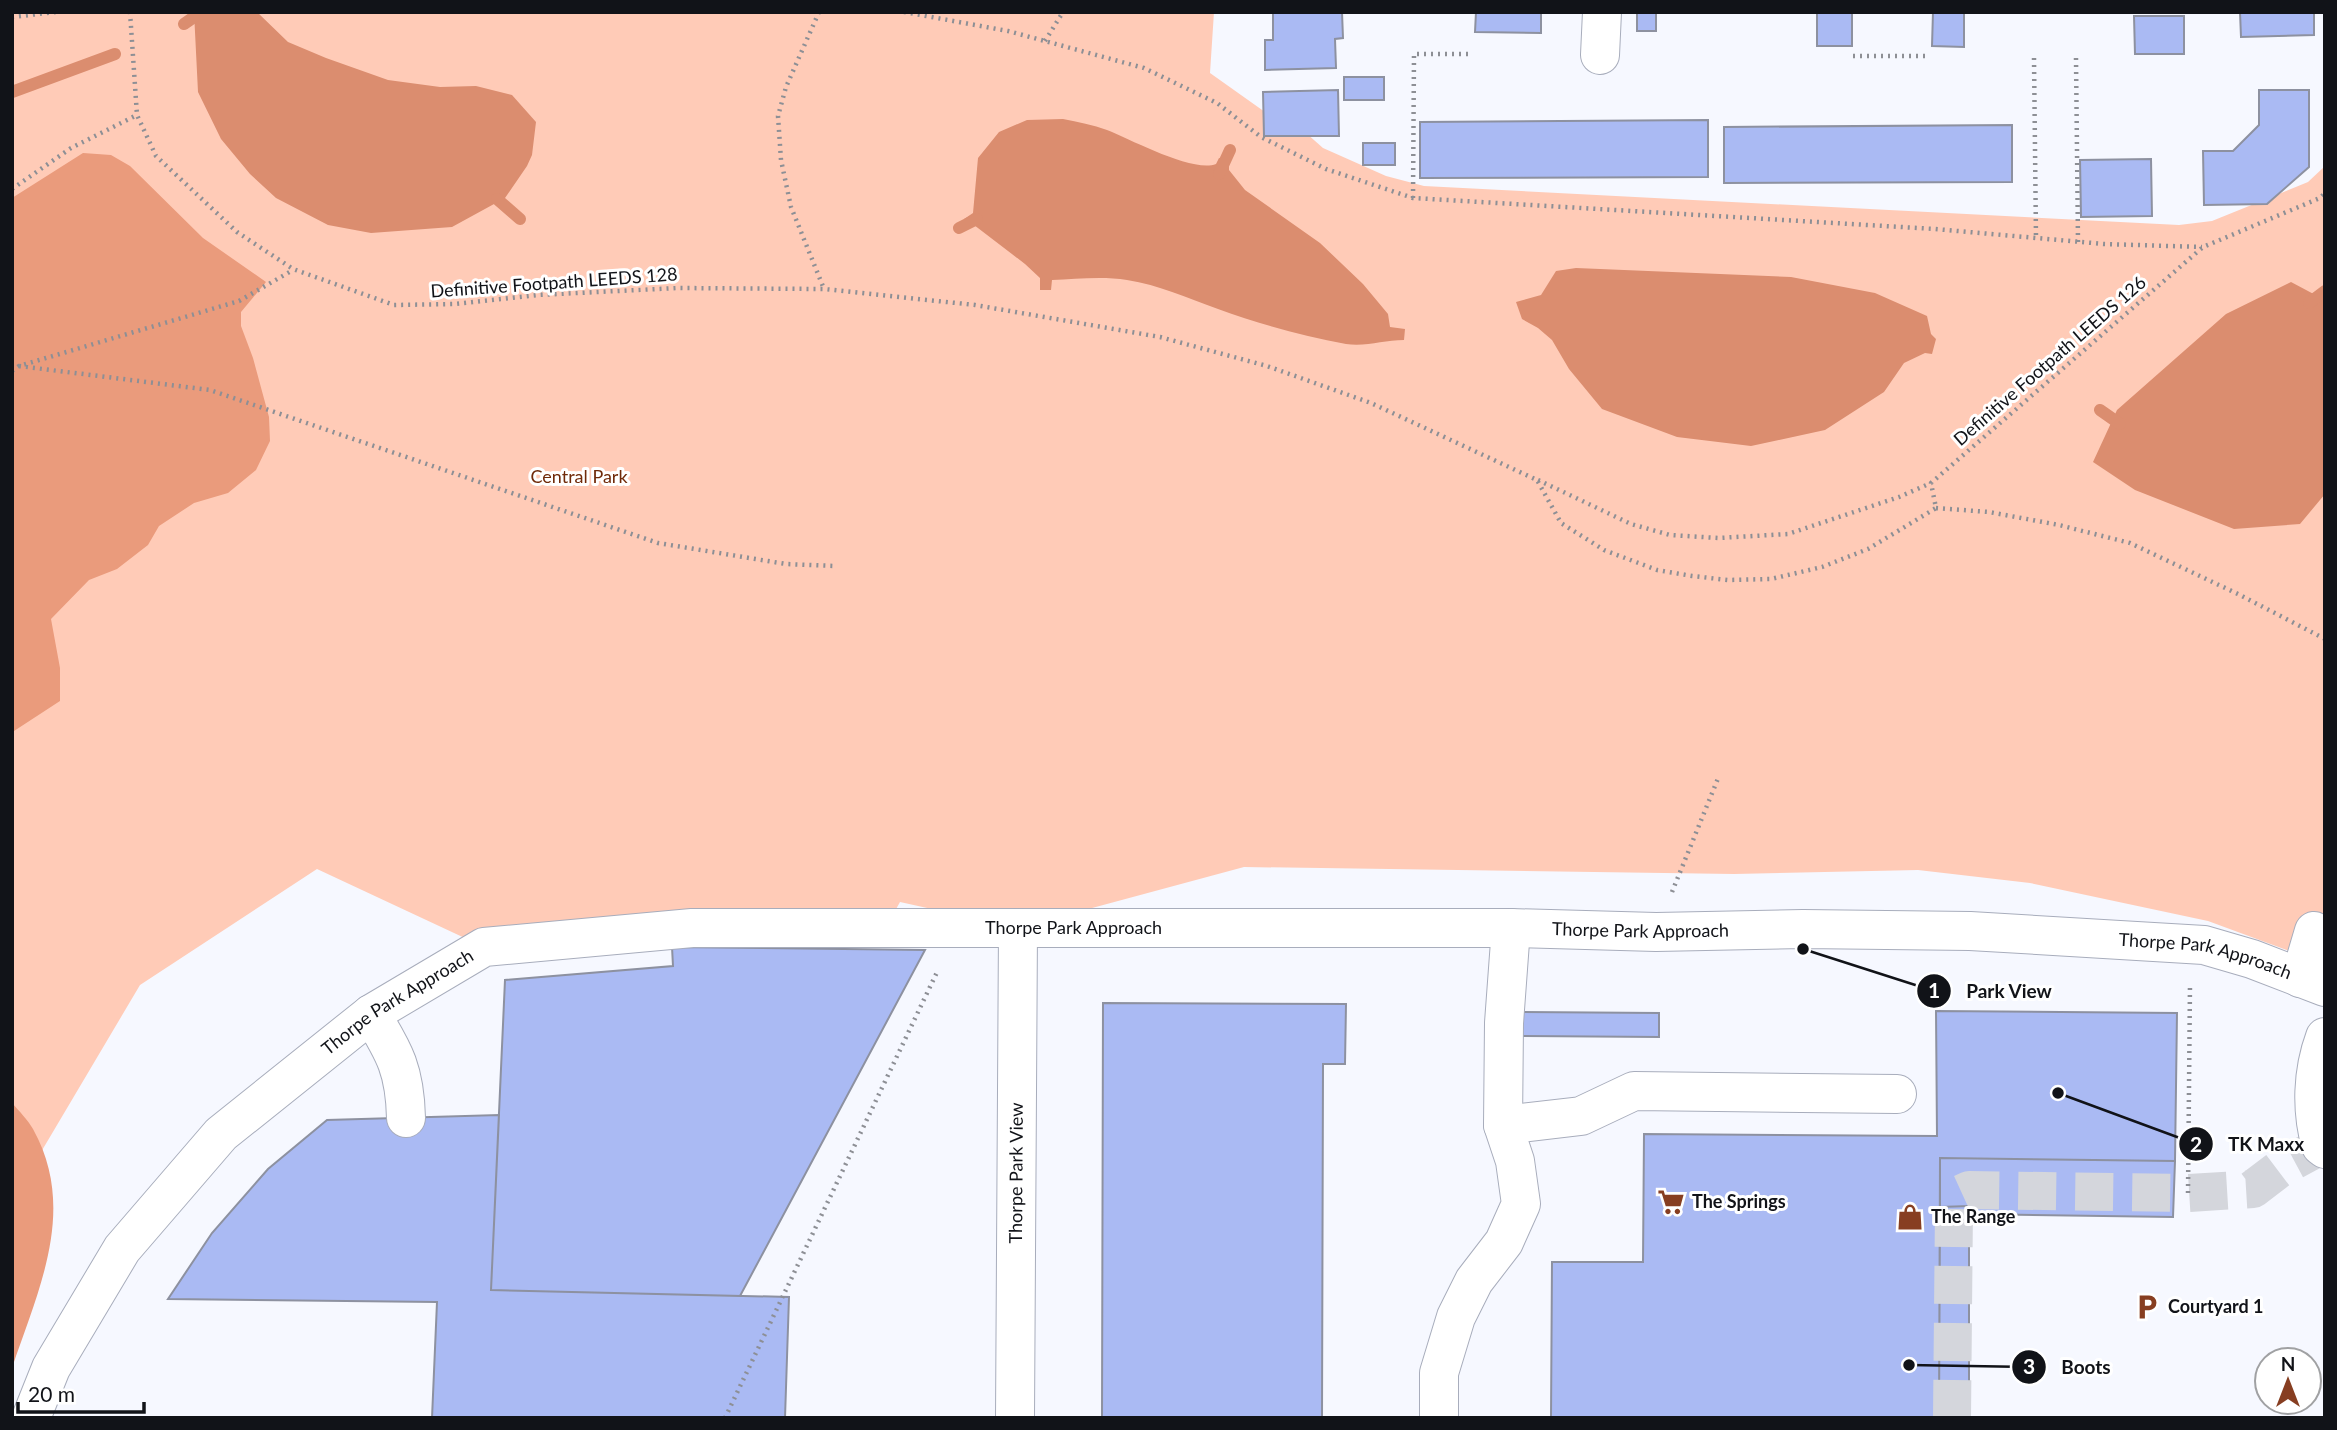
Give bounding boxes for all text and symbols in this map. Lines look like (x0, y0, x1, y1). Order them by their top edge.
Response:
street label: Definitive Footpath LEEDS 128 (430, 262, 678, 302)
street label: Definitive Footpath LEEDS 126 (1949, 271, 2150, 450)
park label: Central Park (530, 465, 628, 487)
street label: Thorpe Park Approach (985, 916, 1162, 938)
street label: Thorpe Park Approach (1552, 917, 1729, 942)
street label: Thorpe Park Approach (2118, 928, 2295, 983)
street label: Thorpe Park Approach (317, 944, 477, 1059)
callout: Park View (1917, 971, 2066, 1011)
text: 1 (1928, 977, 1940, 1002)
text: Park View (1966, 979, 2053, 1002)
street label: Thorpe Park View (1004, 1103, 1027, 1243)
callout: TK Maxx (2179, 1124, 2318, 1164)
text: 2 (2190, 1131, 2202, 1156)
text: TK Maxx (2228, 1132, 2304, 1155)
supermarket icon: The Springs (1656, 1187, 1686, 1217)
place label: The Springs (1692, 1190, 1786, 1212)
shop icon: The Range (1895, 1202, 1925, 1232)
place label: The Range (1931, 1205, 2016, 1227)
parking icon: Courtyard 1 (2132, 1292, 2162, 1322)
place label: Courtyard 1 (2168, 1295, 2264, 1317)
north arrow (2253, 1346, 2323, 1416)
callout: Boots (2012, 1347, 2124, 1387)
text: N (2281, 1352, 2295, 1375)
text: 3 (2023, 1353, 2035, 1378)
text: Boots (2061, 1355, 2111, 1378)
scale bar (18, 1370, 144, 1414)
text: 20 m (28, 1381, 75, 1406)

